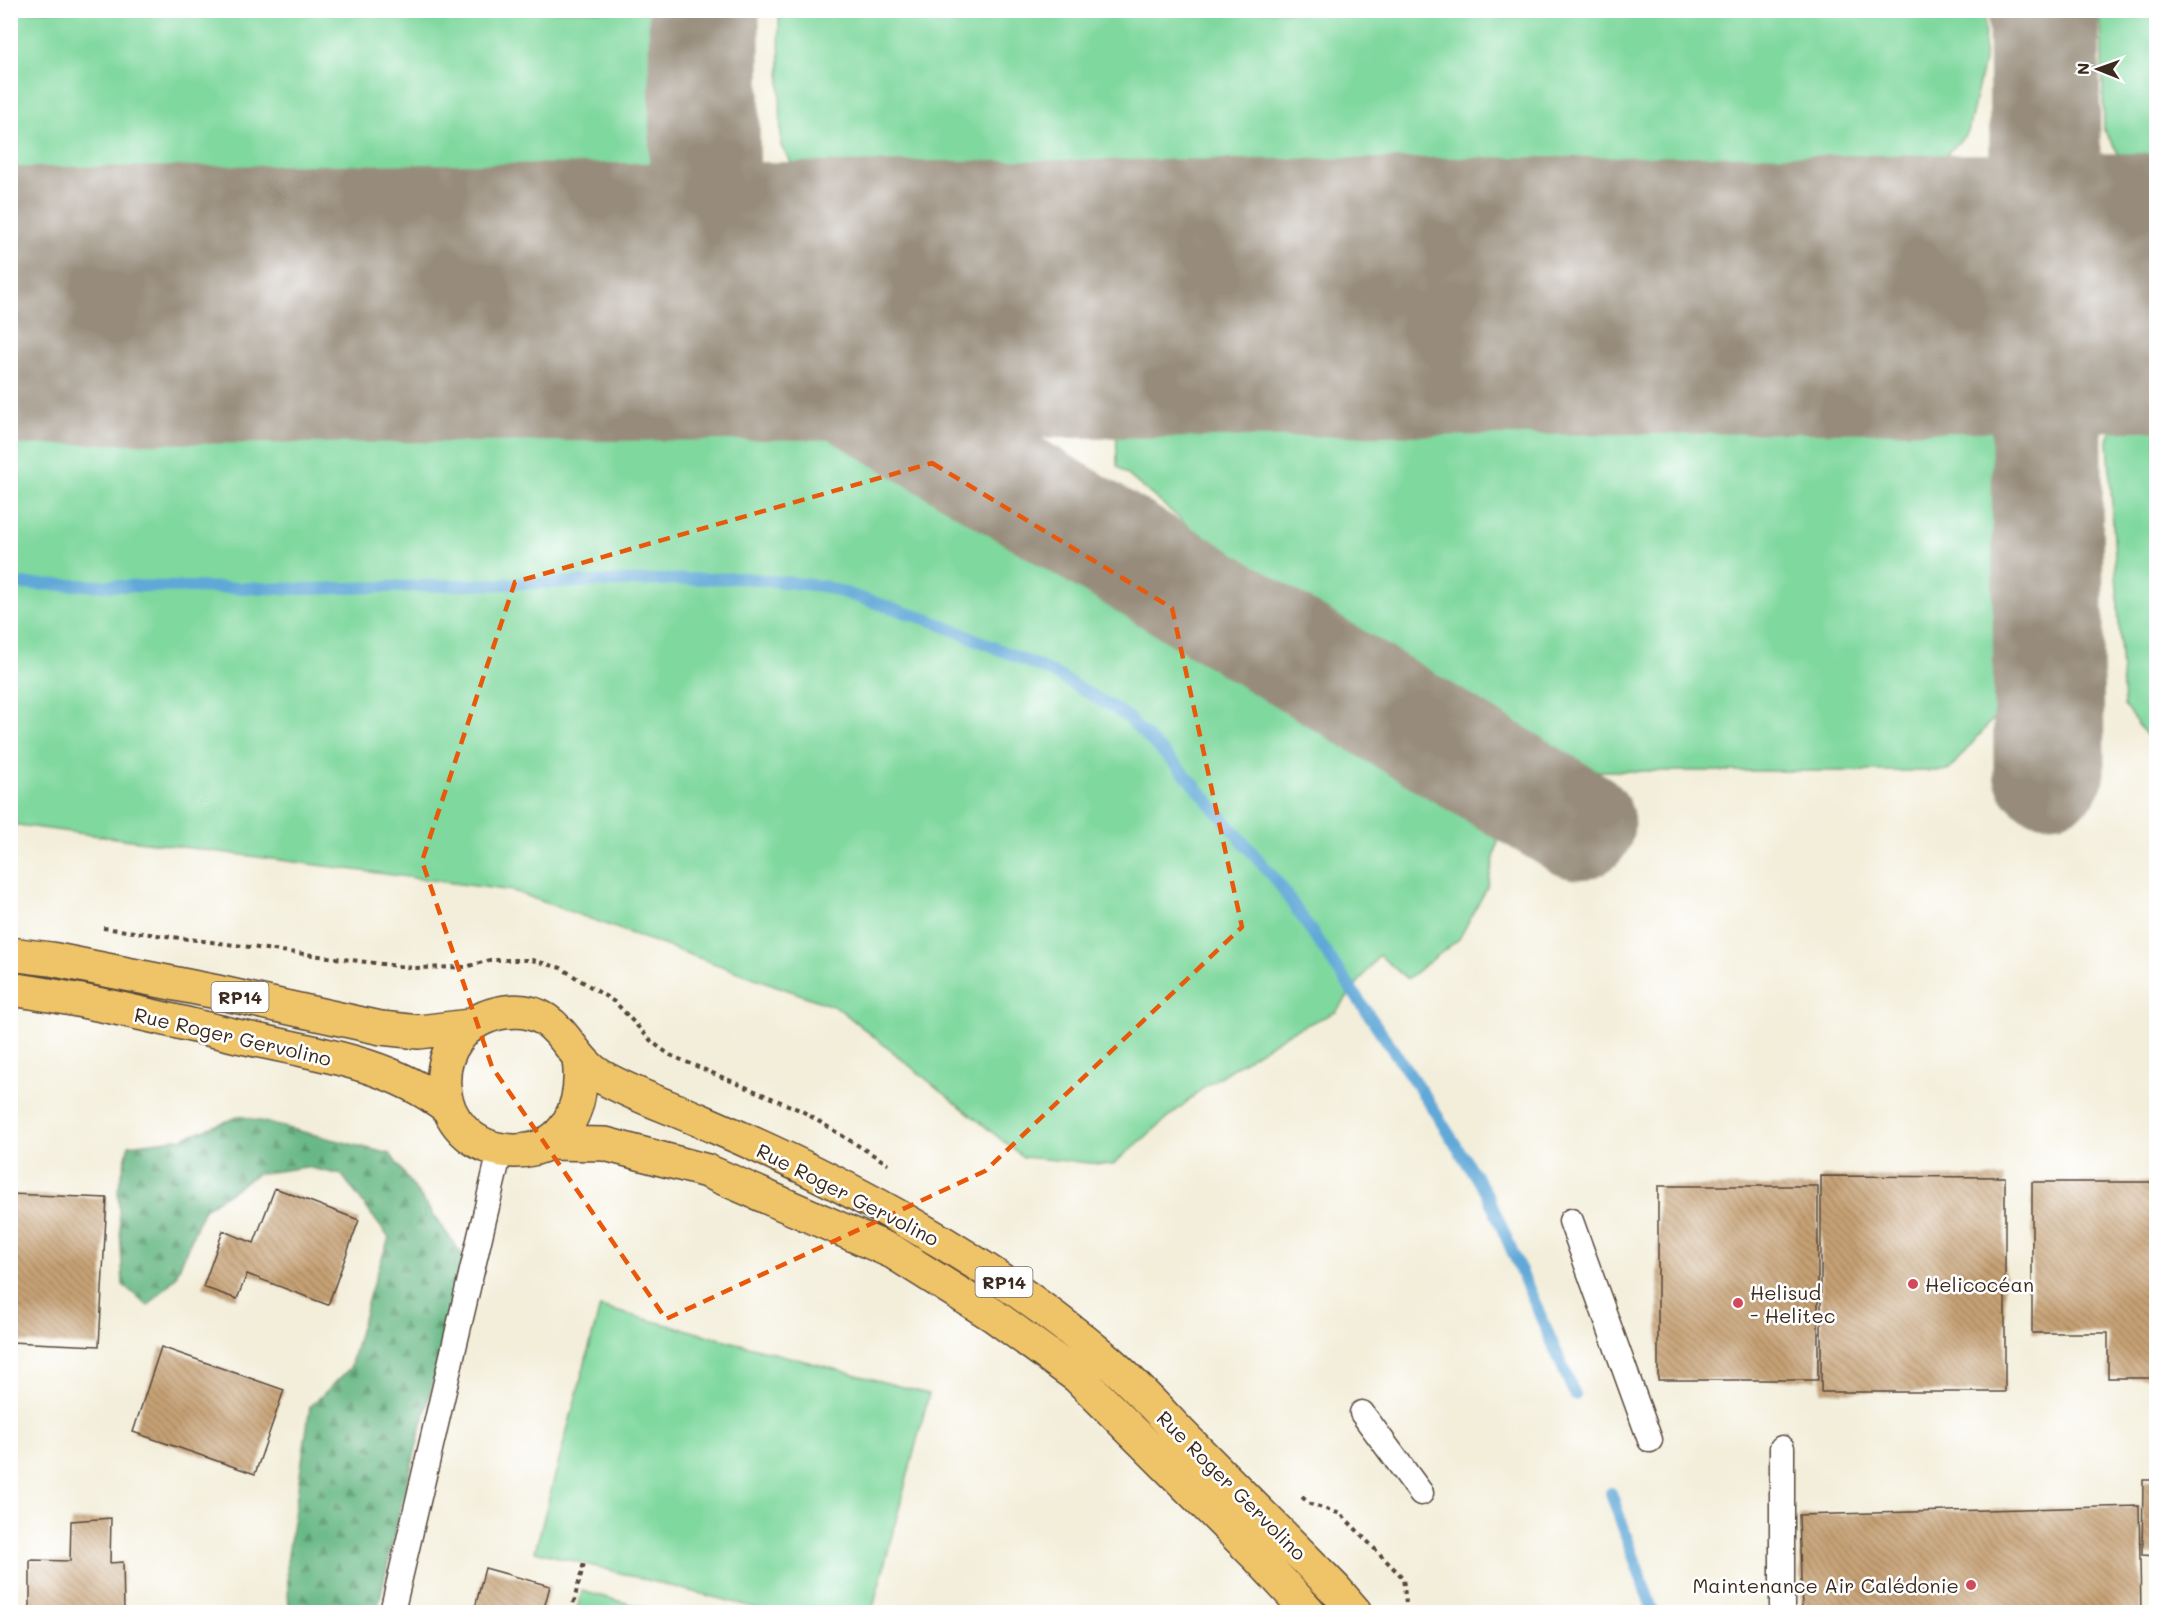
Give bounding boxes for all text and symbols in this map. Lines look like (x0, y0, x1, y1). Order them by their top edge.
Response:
north arrow (2068, 39, 2128, 99)
text: N (2072, 62, 2093, 75)
road number: RP14 (212, 982, 268, 1012)
street label: Rue Roger Gervolino (132, 1001, 334, 1071)
street label: Rue Roger Gervolino (752, 1137, 944, 1251)
road number: RP14 (976, 1267, 1032, 1297)
place label: Helicocéan (1925, 1271, 2034, 1297)
marker: Helicocéan (1906, 1277, 1920, 1291)
place label: Helisud - Helitec (1750, 1279, 1836, 1328)
marker: Helisud - Helitec (1731, 1296, 1745, 1310)
street label: Rue Roger Gervolino (1152, 1405, 1312, 1565)
place label: Maintenance Air Calédonie (1692, 1572, 1959, 1598)
marker: Maintenance Air Calédonie (1964, 1578, 1978, 1592)

